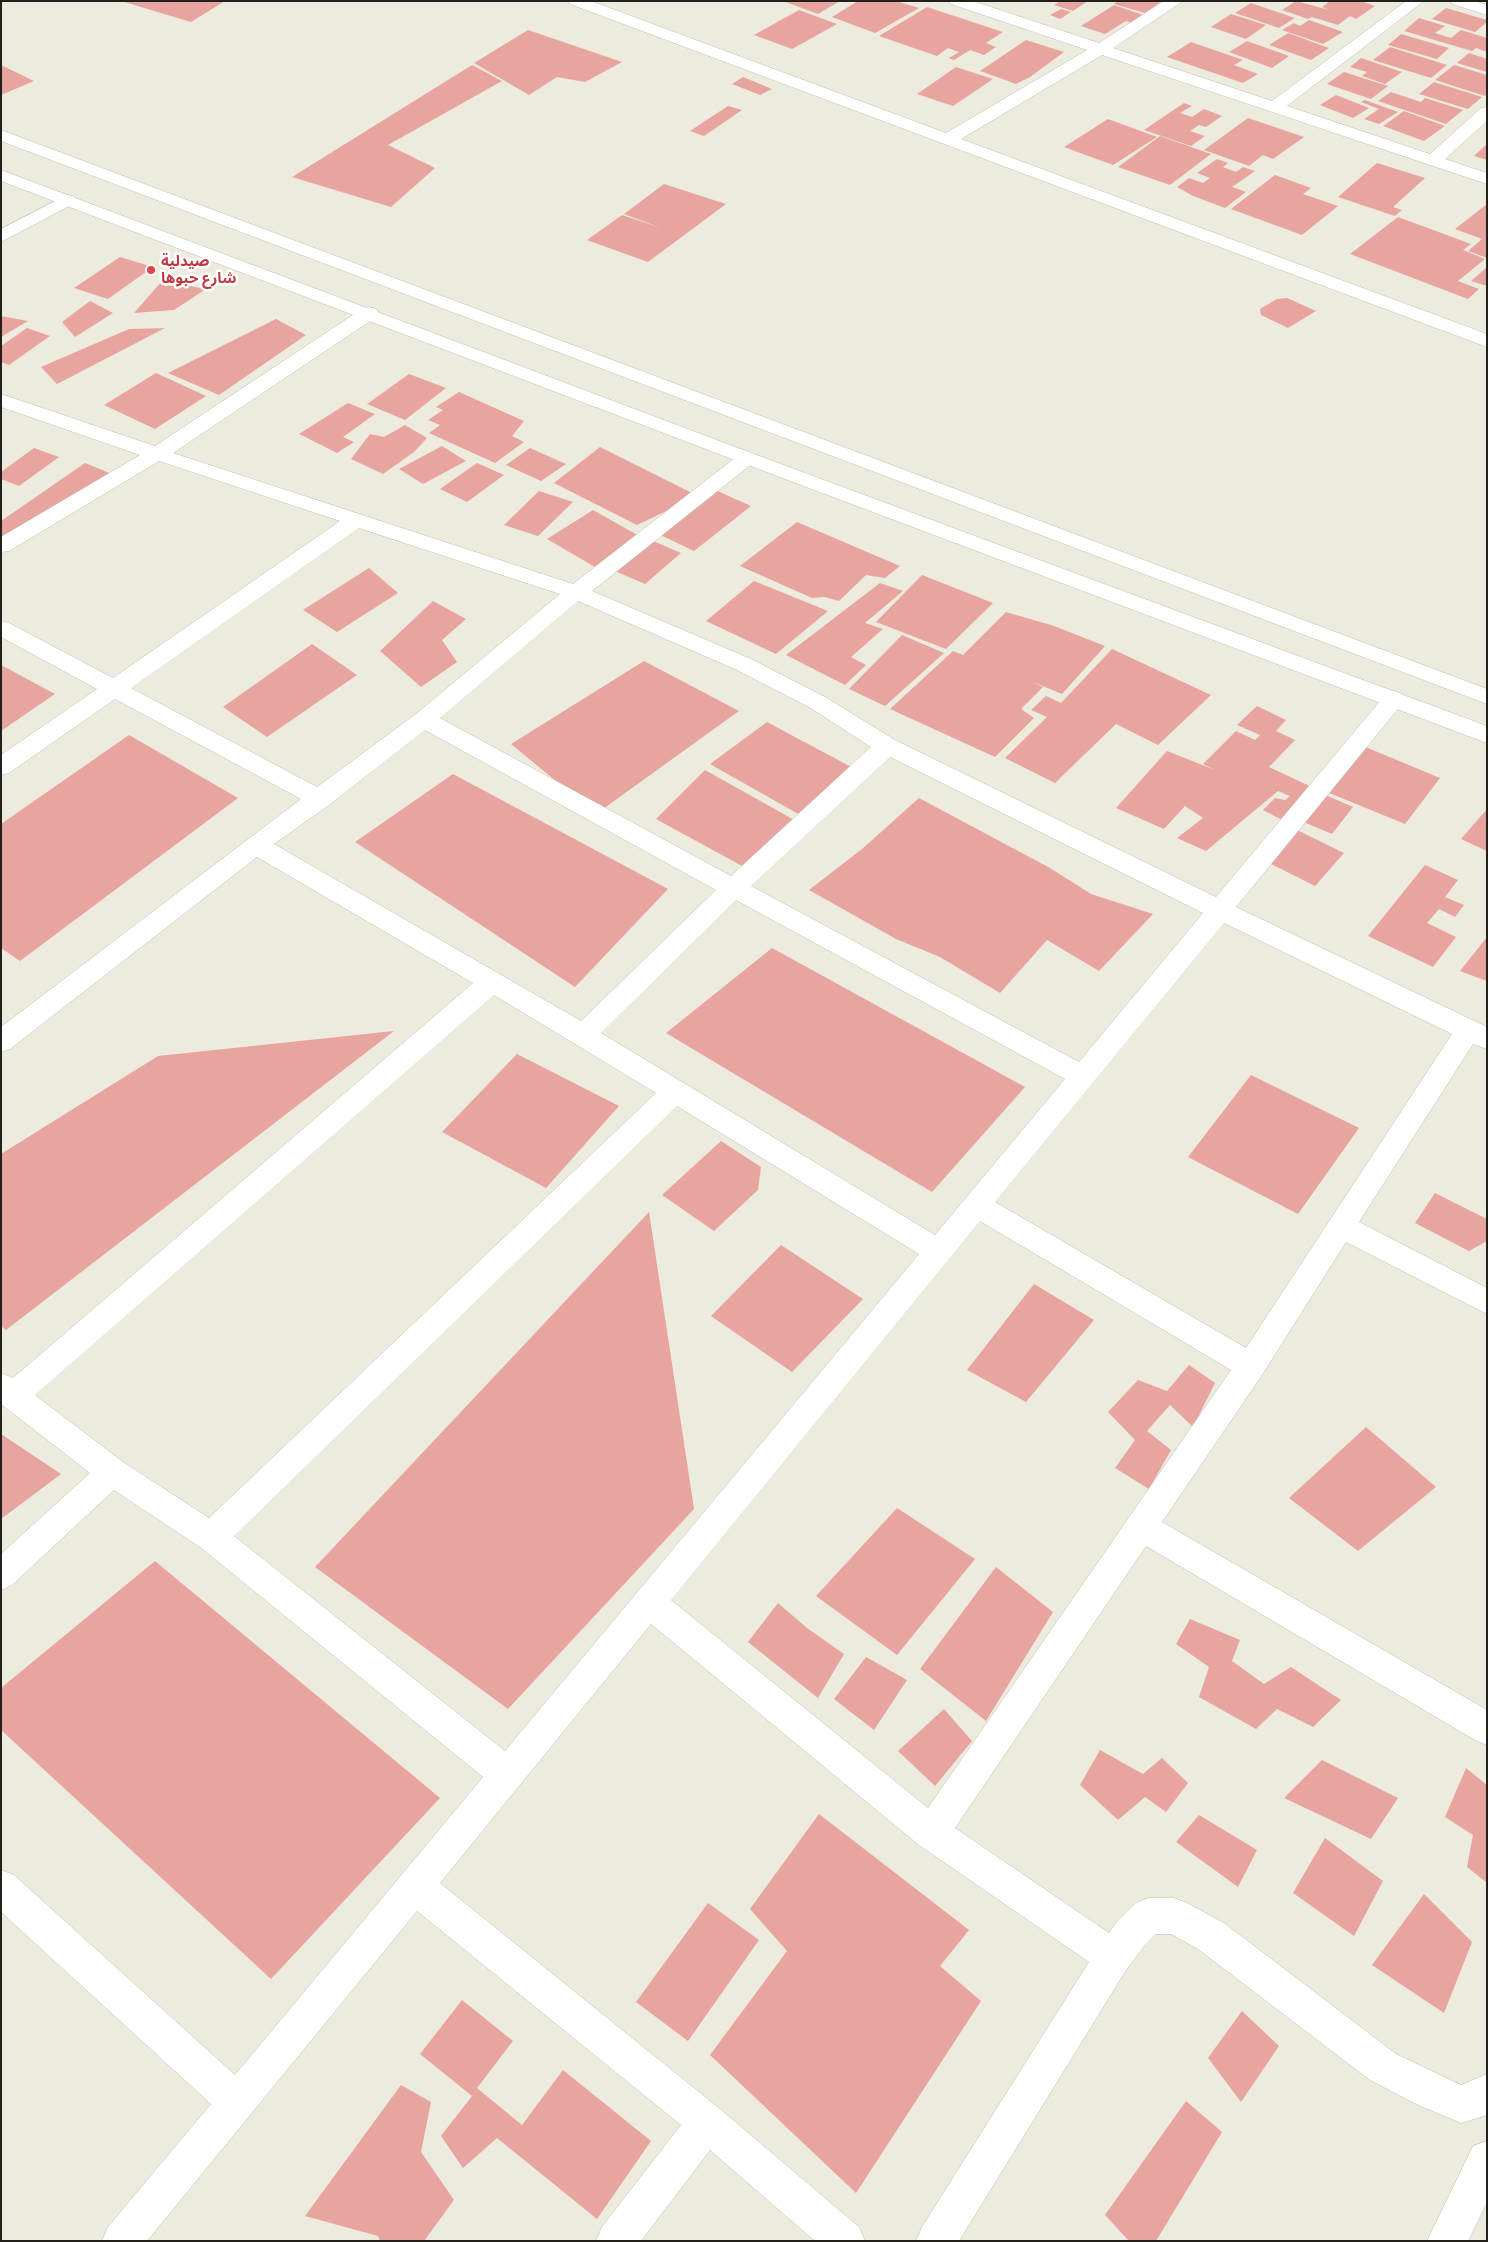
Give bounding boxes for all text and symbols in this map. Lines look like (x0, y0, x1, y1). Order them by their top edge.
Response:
place label: صيدلية شارع حبوها (161, 252, 236, 287)
marker: صيدلية شارع حبوها (145, 264, 157, 276)

